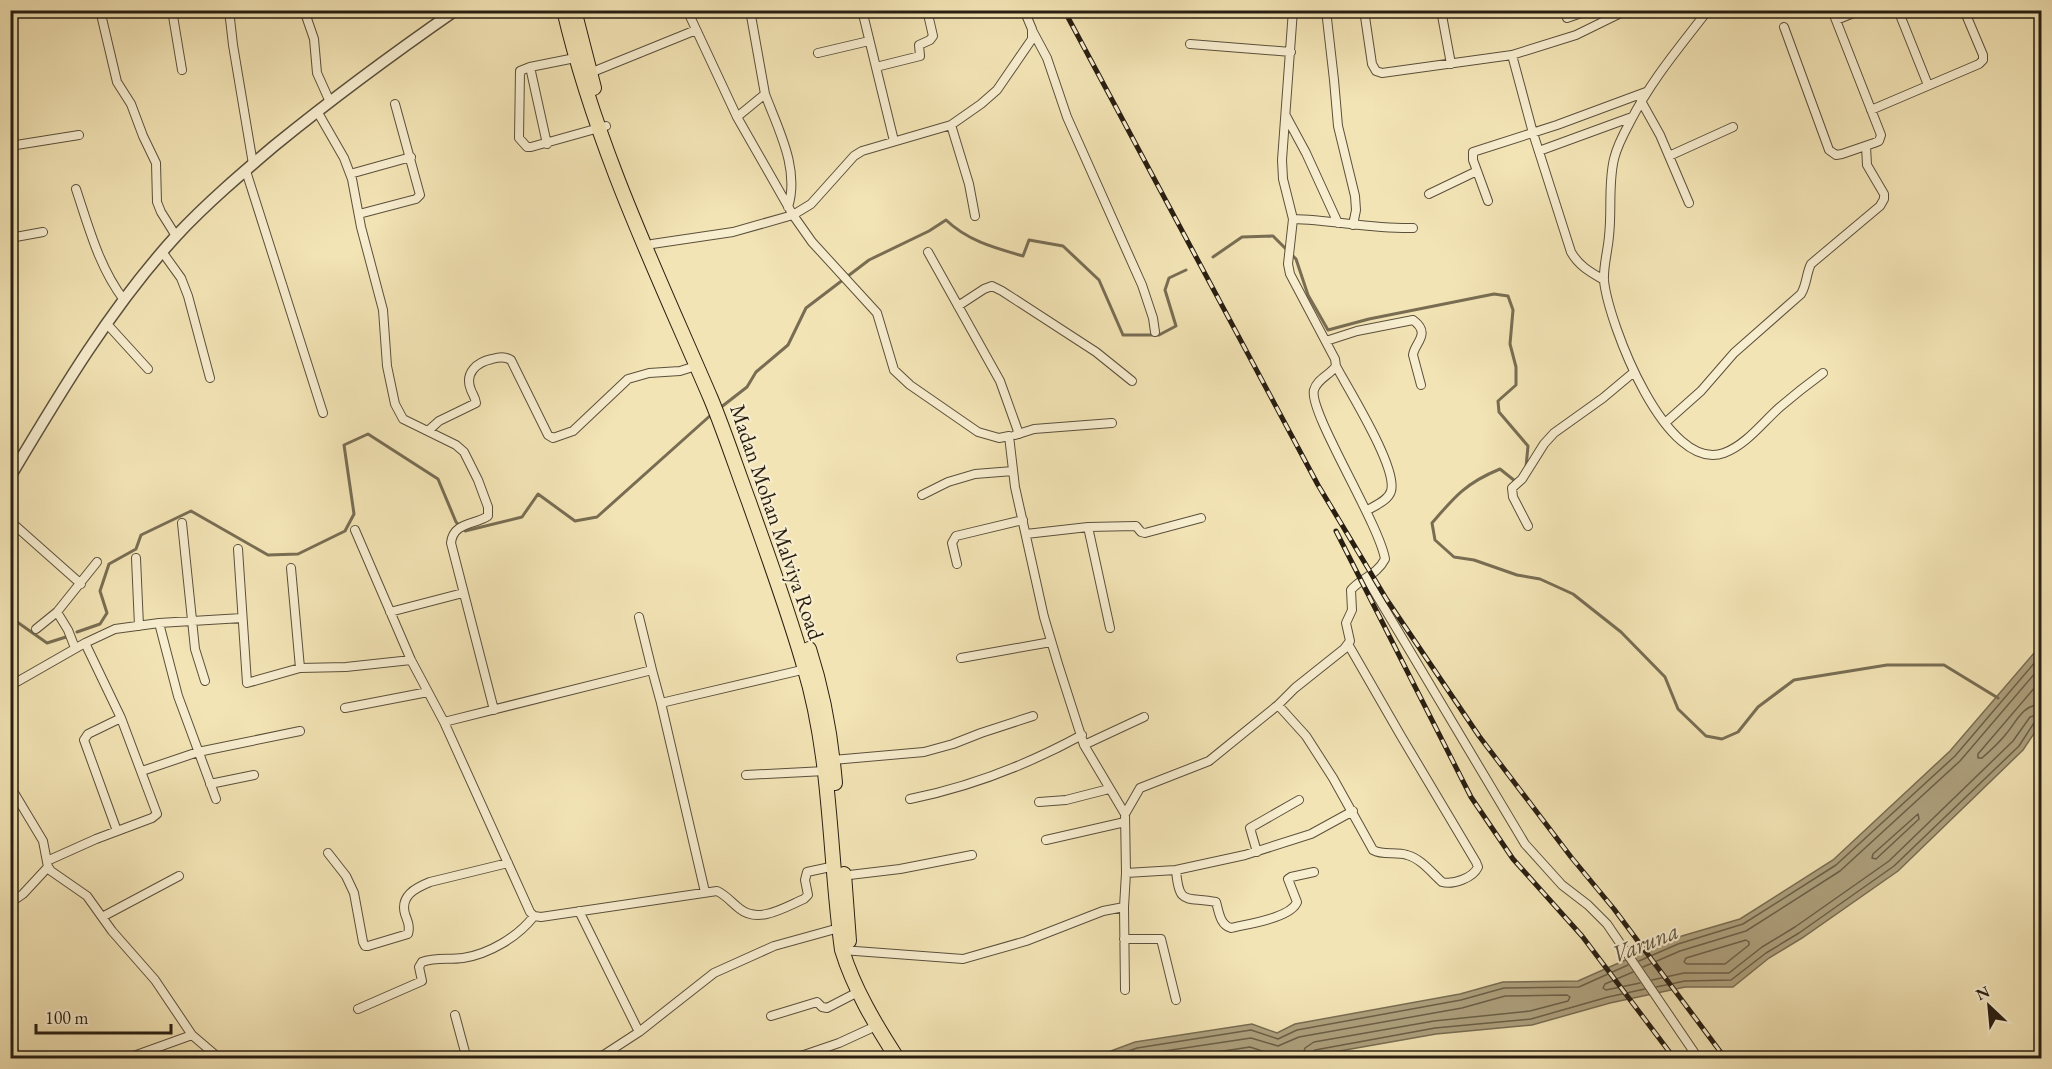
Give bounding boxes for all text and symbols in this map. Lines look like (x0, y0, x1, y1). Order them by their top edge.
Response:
street label: Madan Mohan Malviya Road (723, 400, 831, 644)
water label: Varuna (1607, 915, 1683, 969)
north arrow (1959, 976, 2019, 1036)
text: N (1972, 981, 1993, 1005)
scale bar (36, 997, 171, 1035)
text: 100 m (45, 1006, 89, 1029)

